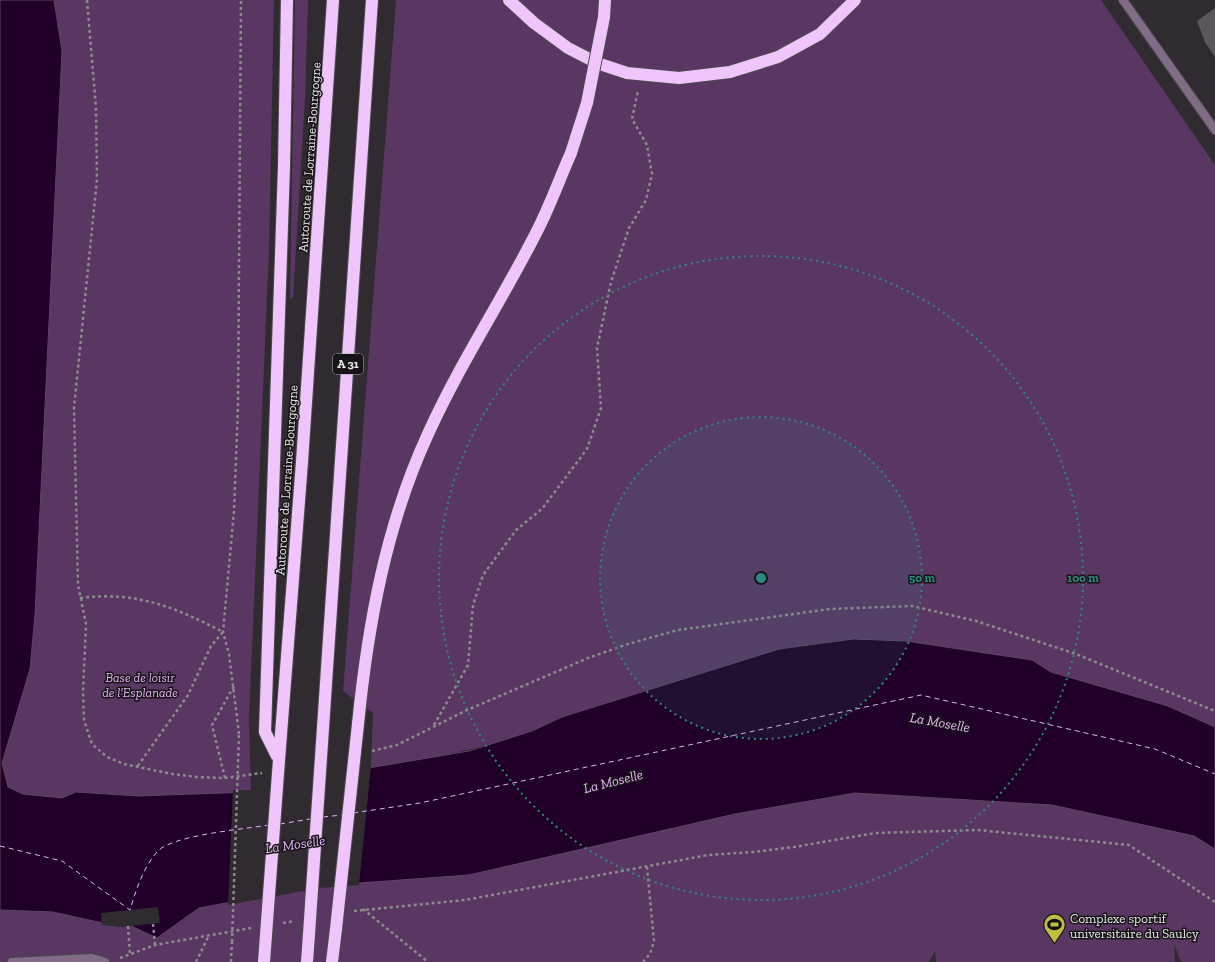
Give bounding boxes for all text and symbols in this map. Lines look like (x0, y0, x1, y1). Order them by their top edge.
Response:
street label: Autoroute de Lorraine-Bourgogne (295, 61, 324, 253)
road number: A 31 (333, 354, 363, 374)
street label: Autoroute de Lorraine-Bourgogne (272, 384, 301, 576)
centre of rings (754, 571, 768, 585)
text: 50 m (909, 571, 935, 585)
text: 100 m (1067, 571, 1099, 585)
park label: Base de loisir de l'Esplanade (102, 670, 178, 700)
water label: La Moselle (909, 709, 971, 736)
water label: La Moselle (582, 766, 645, 797)
water label: La Moselle (264, 832, 326, 857)
place label: Complexe sportif universitaire du Saulcy (1070, 911, 1199, 941)
sports icon: Complexe sportif universitaire du Saulcy (1042, 912, 1068, 945)

